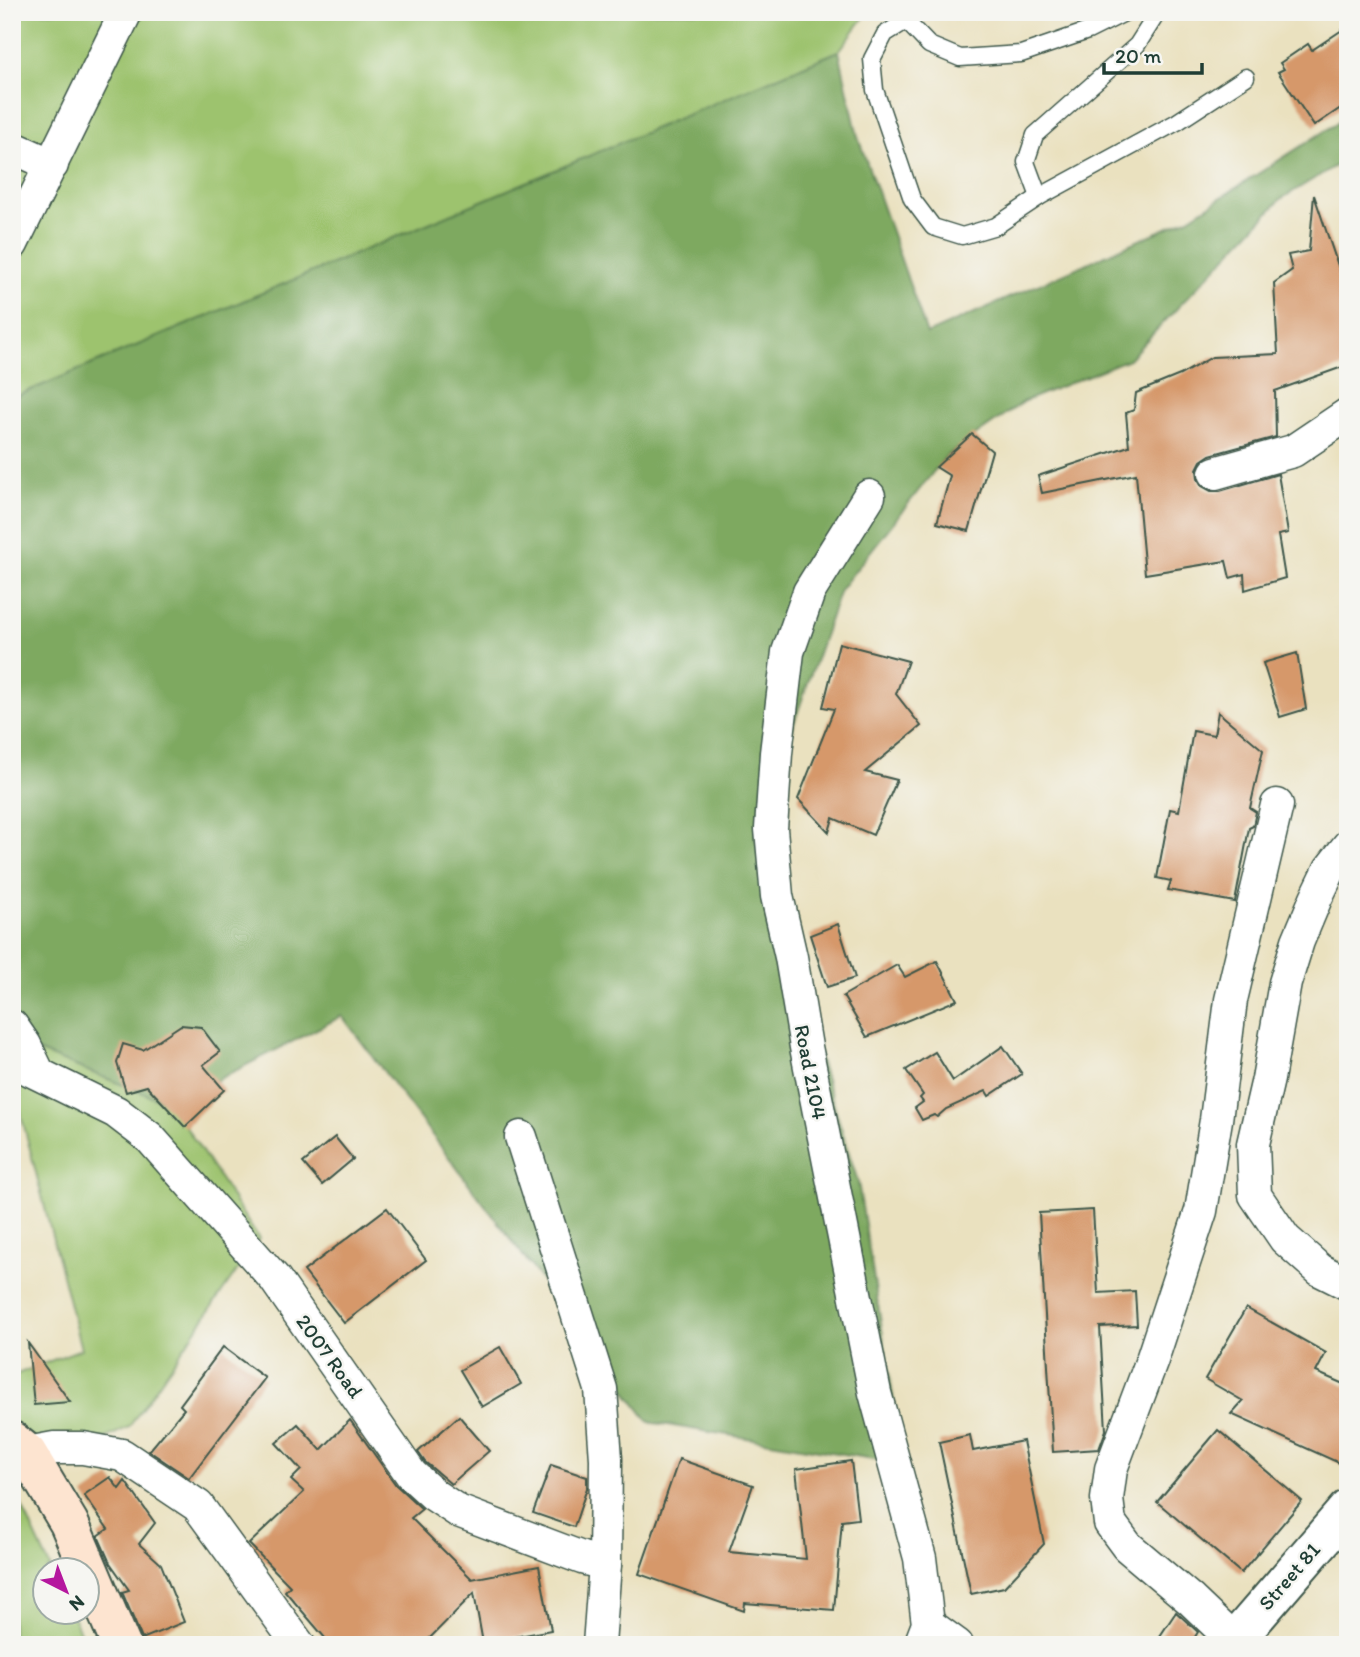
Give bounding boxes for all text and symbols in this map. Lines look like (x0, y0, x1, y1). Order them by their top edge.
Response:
scale bar (1104, 32, 1202, 76)
text: 20 m (1115, 43, 1162, 68)
street label: Road 2104 (790, 1022, 833, 1122)
street label: 2007 Road (291, 1309, 369, 1403)
street label: Street 81 (1253, 1537, 1325, 1615)
north arrow (32, 1556, 102, 1626)
text: N (65, 1590, 90, 1616)

